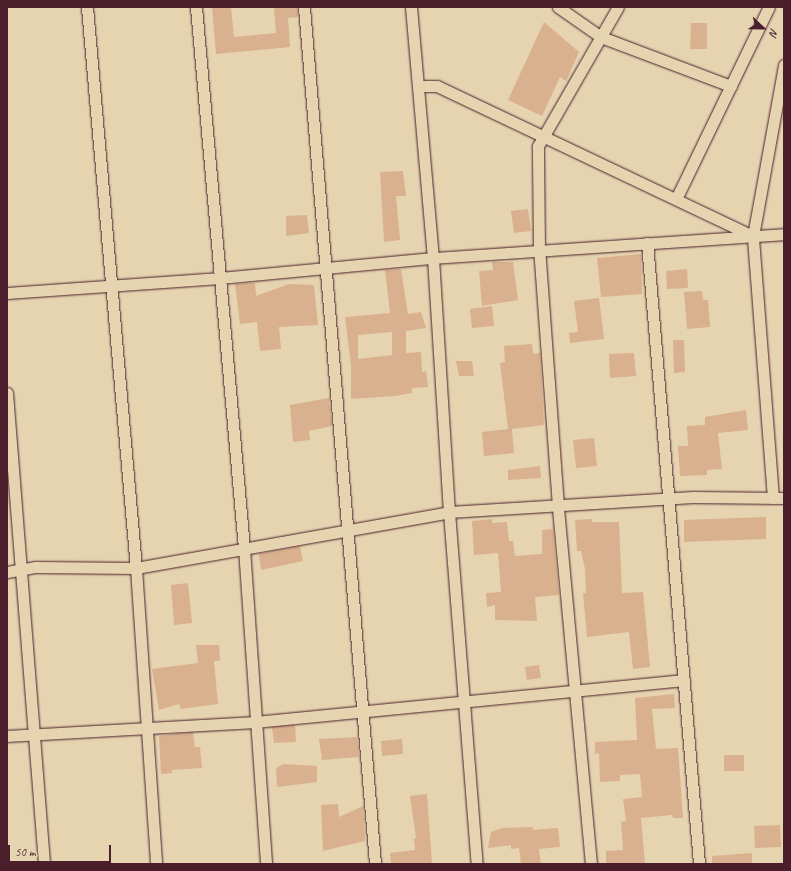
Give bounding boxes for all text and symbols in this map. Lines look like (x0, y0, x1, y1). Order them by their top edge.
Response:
north arrow (743, 8, 783, 48)
text: N (766, 27, 782, 38)
scale bar (10, 837, 113, 863)
text: 50 m (15, 844, 35, 860)

